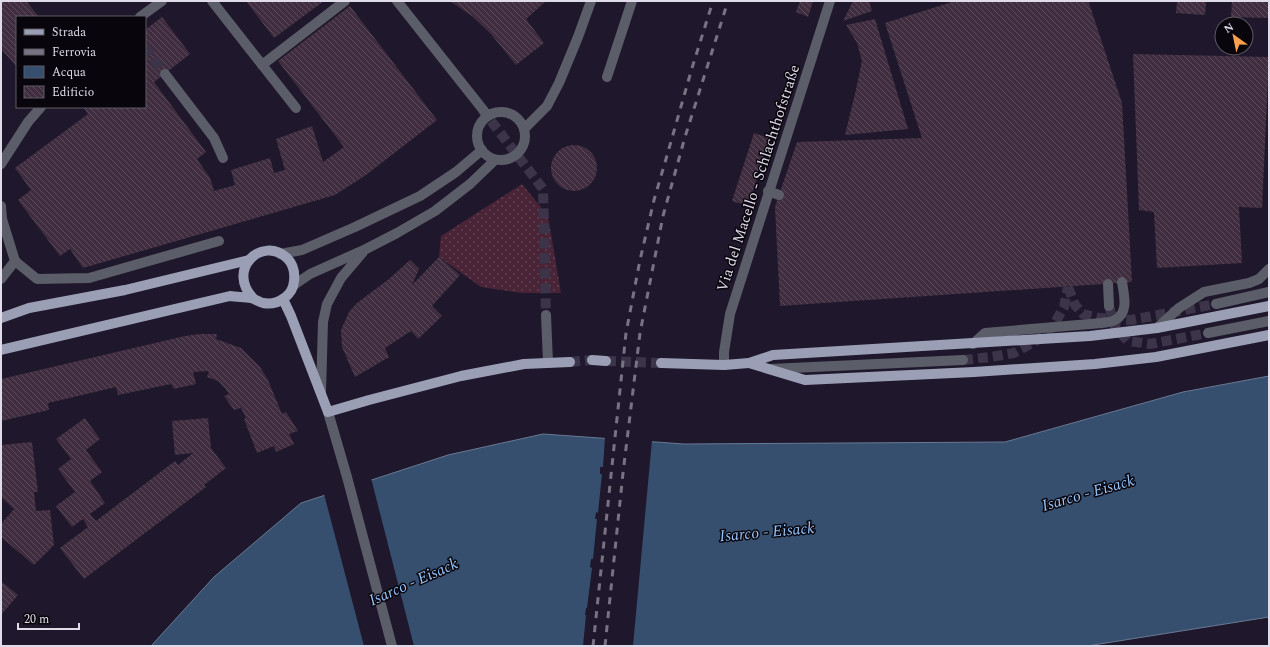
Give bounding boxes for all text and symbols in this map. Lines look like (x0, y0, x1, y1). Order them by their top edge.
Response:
legend (16, 16, 146, 108)
north arrow (1214, 16, 1254, 56)
text: N (1220, 18, 1237, 38)
text: Strada (52, 23, 86, 42)
text: Ferrovia (52, 43, 96, 62)
street label: Via del Macello - Schlachthofstraße (711, 62, 806, 295)
text: Acqua (52, 63, 86, 82)
text: Edificio (52, 83, 94, 102)
water label: Isarco - Eisack (1039, 468, 1138, 518)
water label: Isarco - Eisack (719, 516, 816, 548)
water label: Isarco - Eisack (365, 551, 462, 612)
scale bar (18, 605, 79, 631)
text: 20 m (24, 610, 49, 629)

